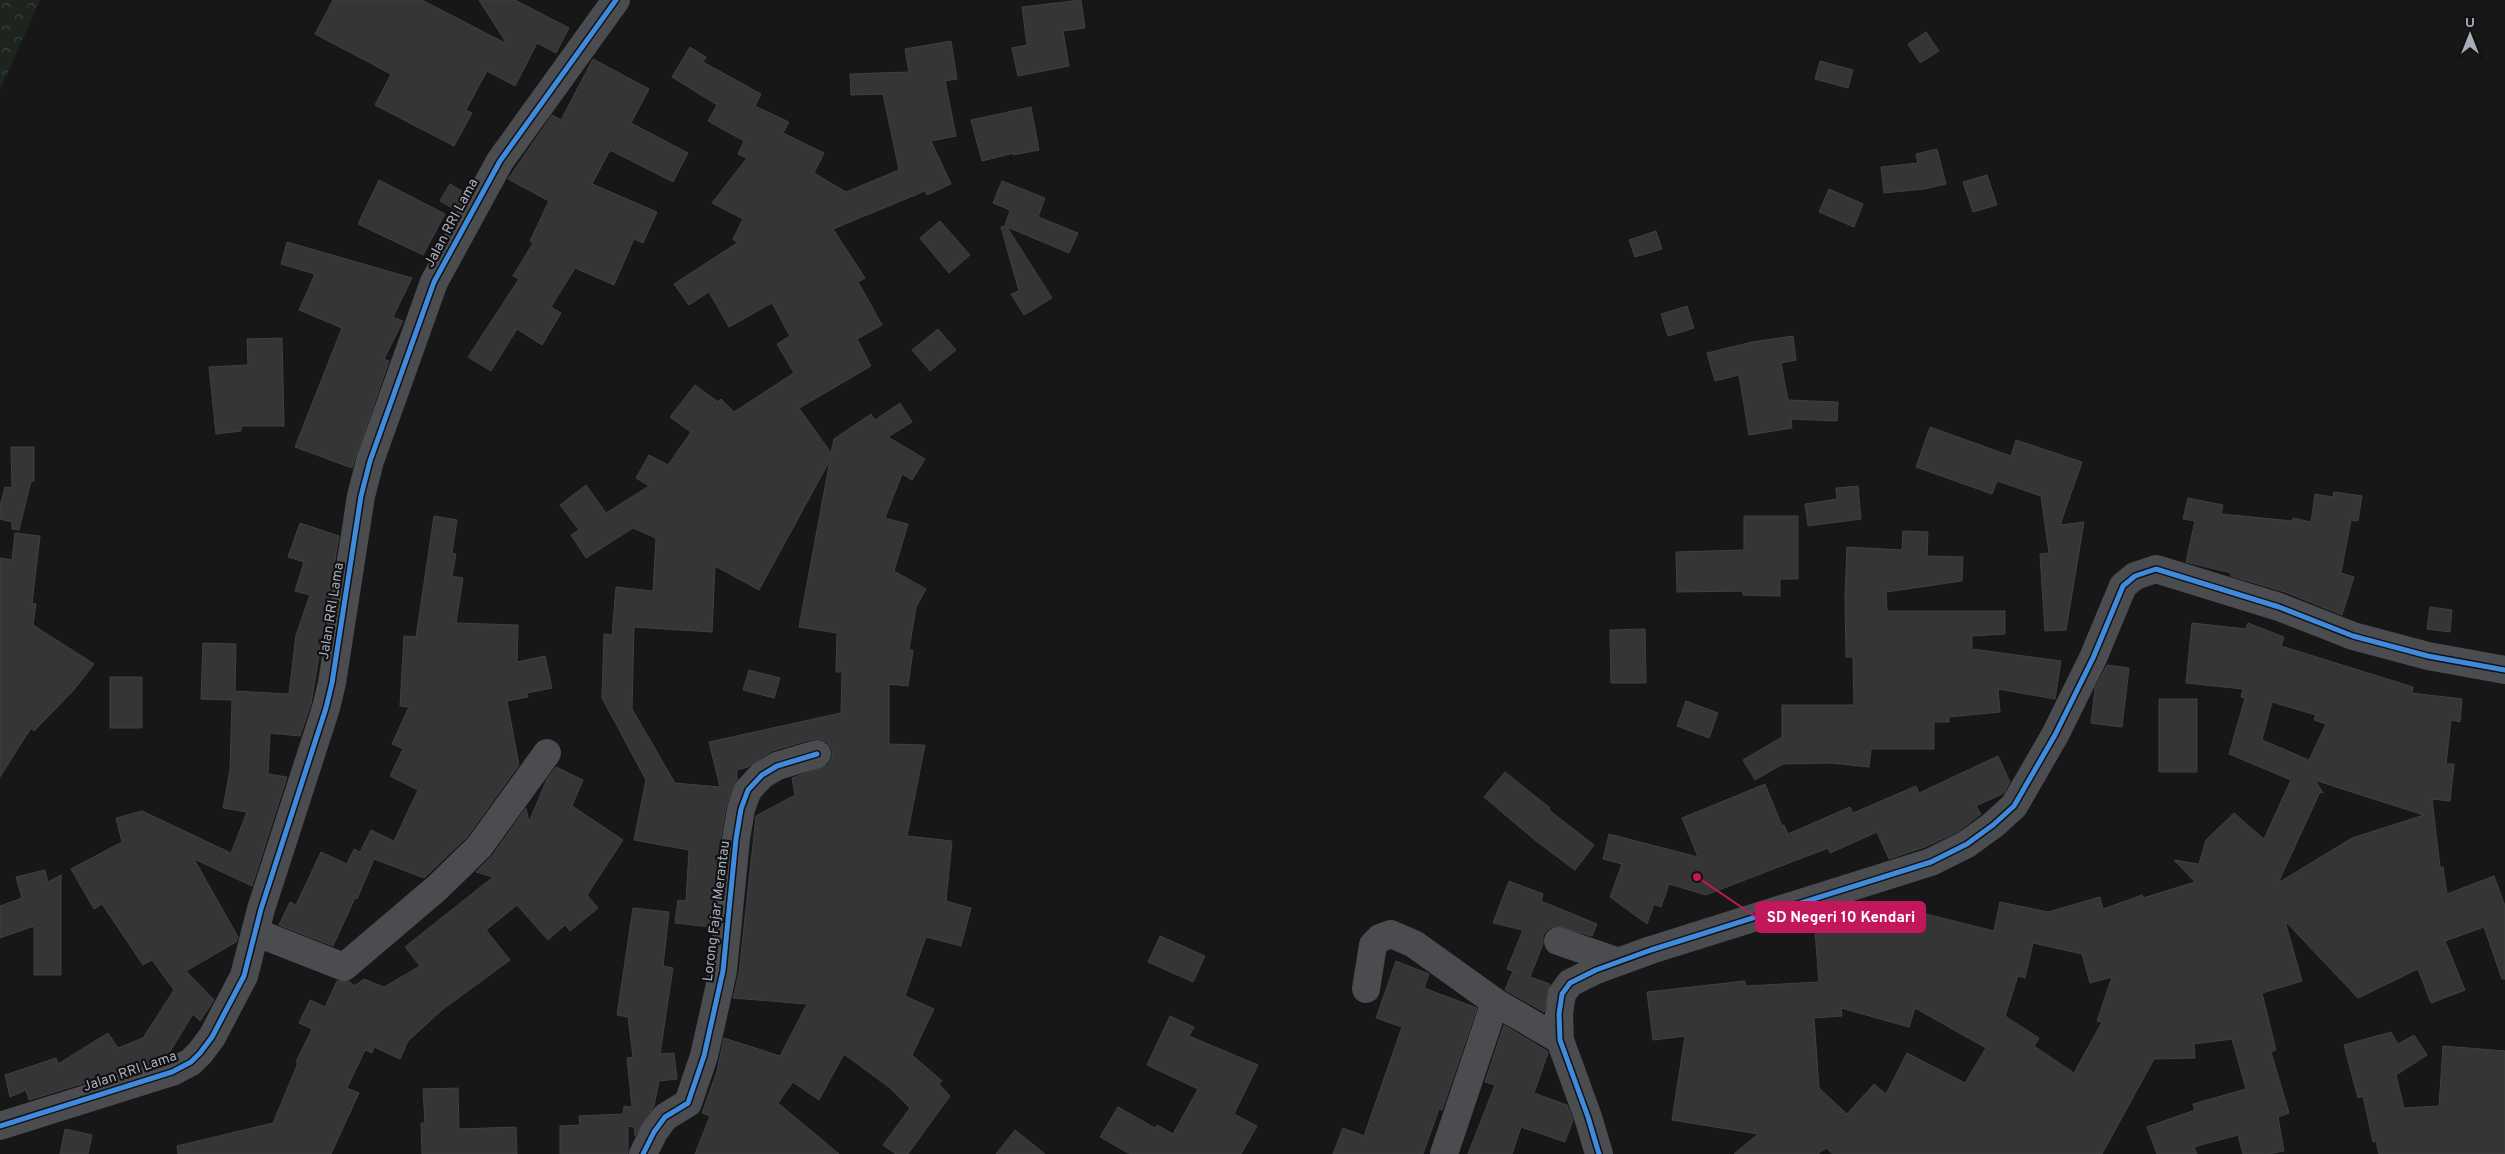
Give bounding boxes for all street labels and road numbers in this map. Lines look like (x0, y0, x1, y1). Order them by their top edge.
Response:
street label: Jalan RRI Lama (422, 176, 482, 270)
street label: Jalan RRI Lama (316, 561, 348, 661)
street label: Lorong Fajar Merantau (700, 840, 734, 982)
street label: Jalan RRI Lama (81, 1048, 179, 1096)

